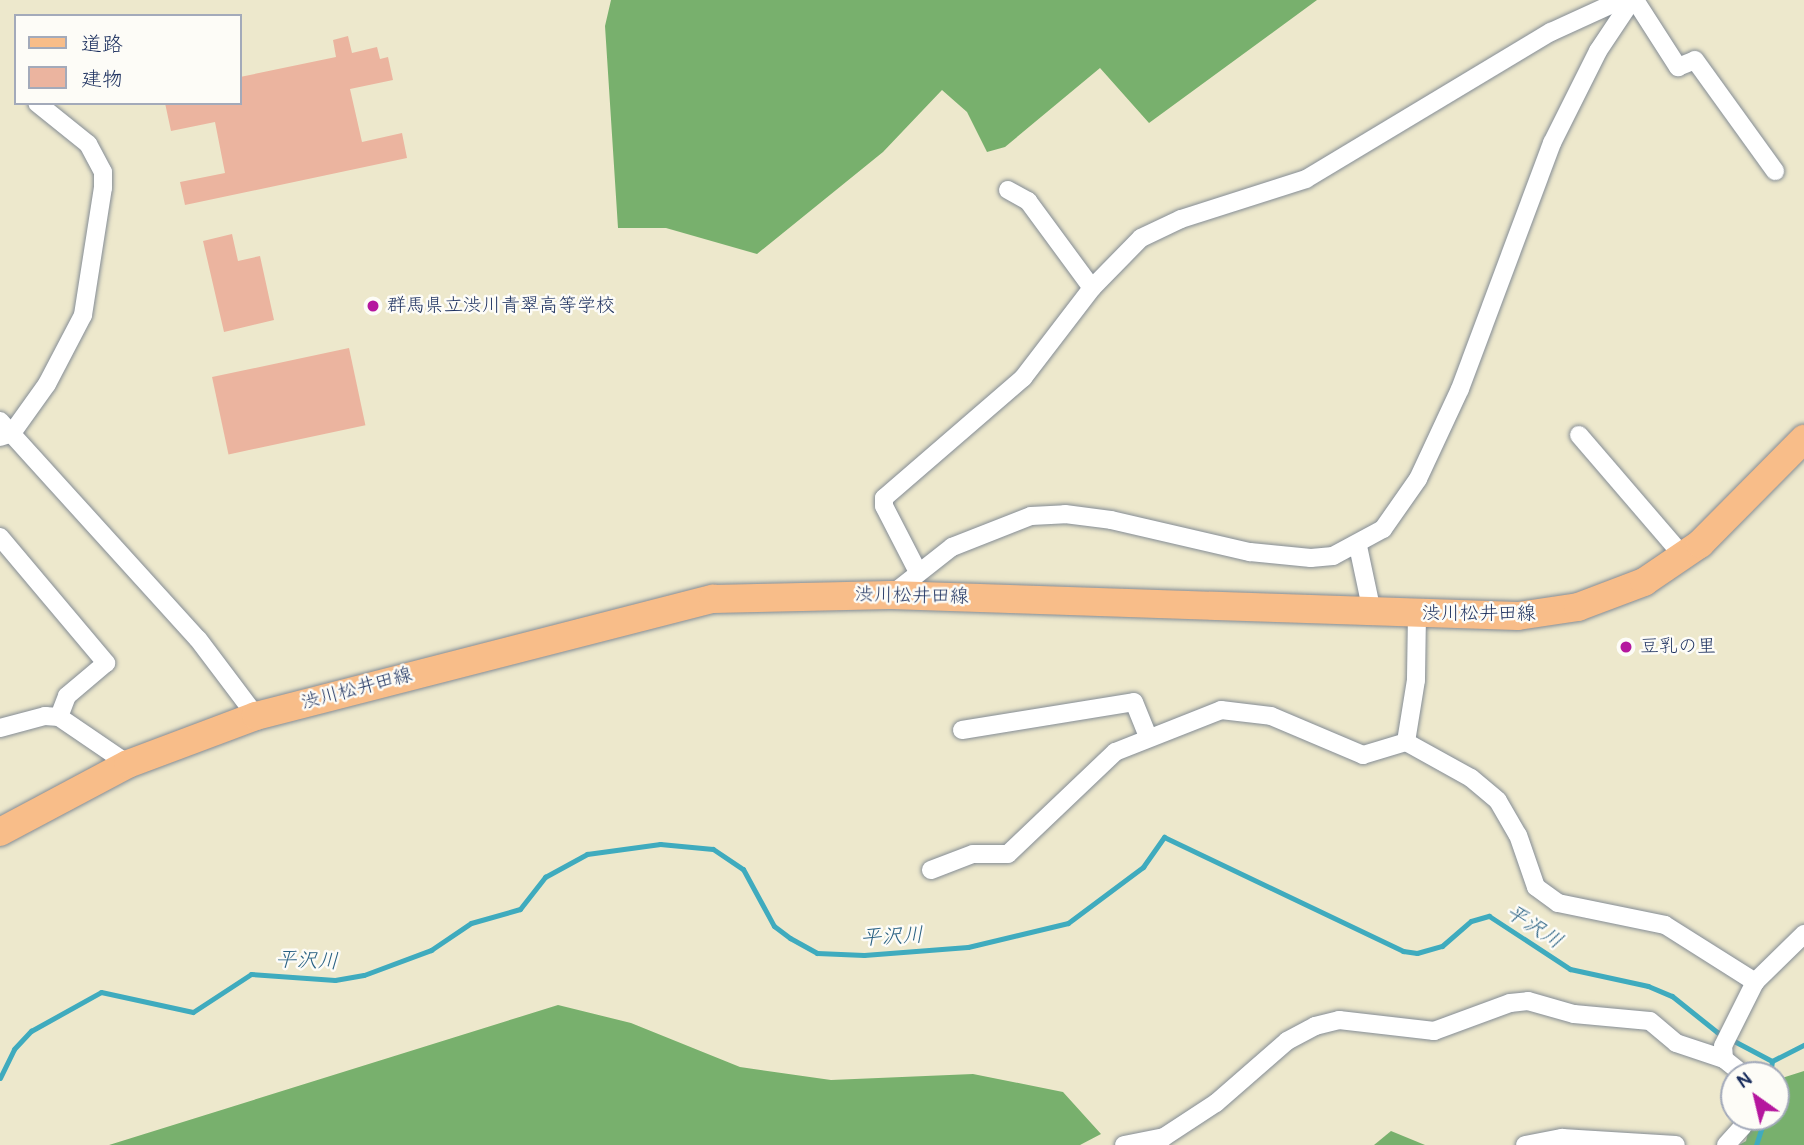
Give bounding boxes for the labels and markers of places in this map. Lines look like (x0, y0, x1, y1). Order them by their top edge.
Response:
place label: 群馬県立渋川青翠高等学校 (387, 295, 615, 317)
marker: 群馬県立渋川青翠高等学校 (365, 298, 381, 314)
place label: 豆乳の里 (1640, 636, 1716, 658)
marker: 豆乳の里 (1618, 639, 1634, 655)

